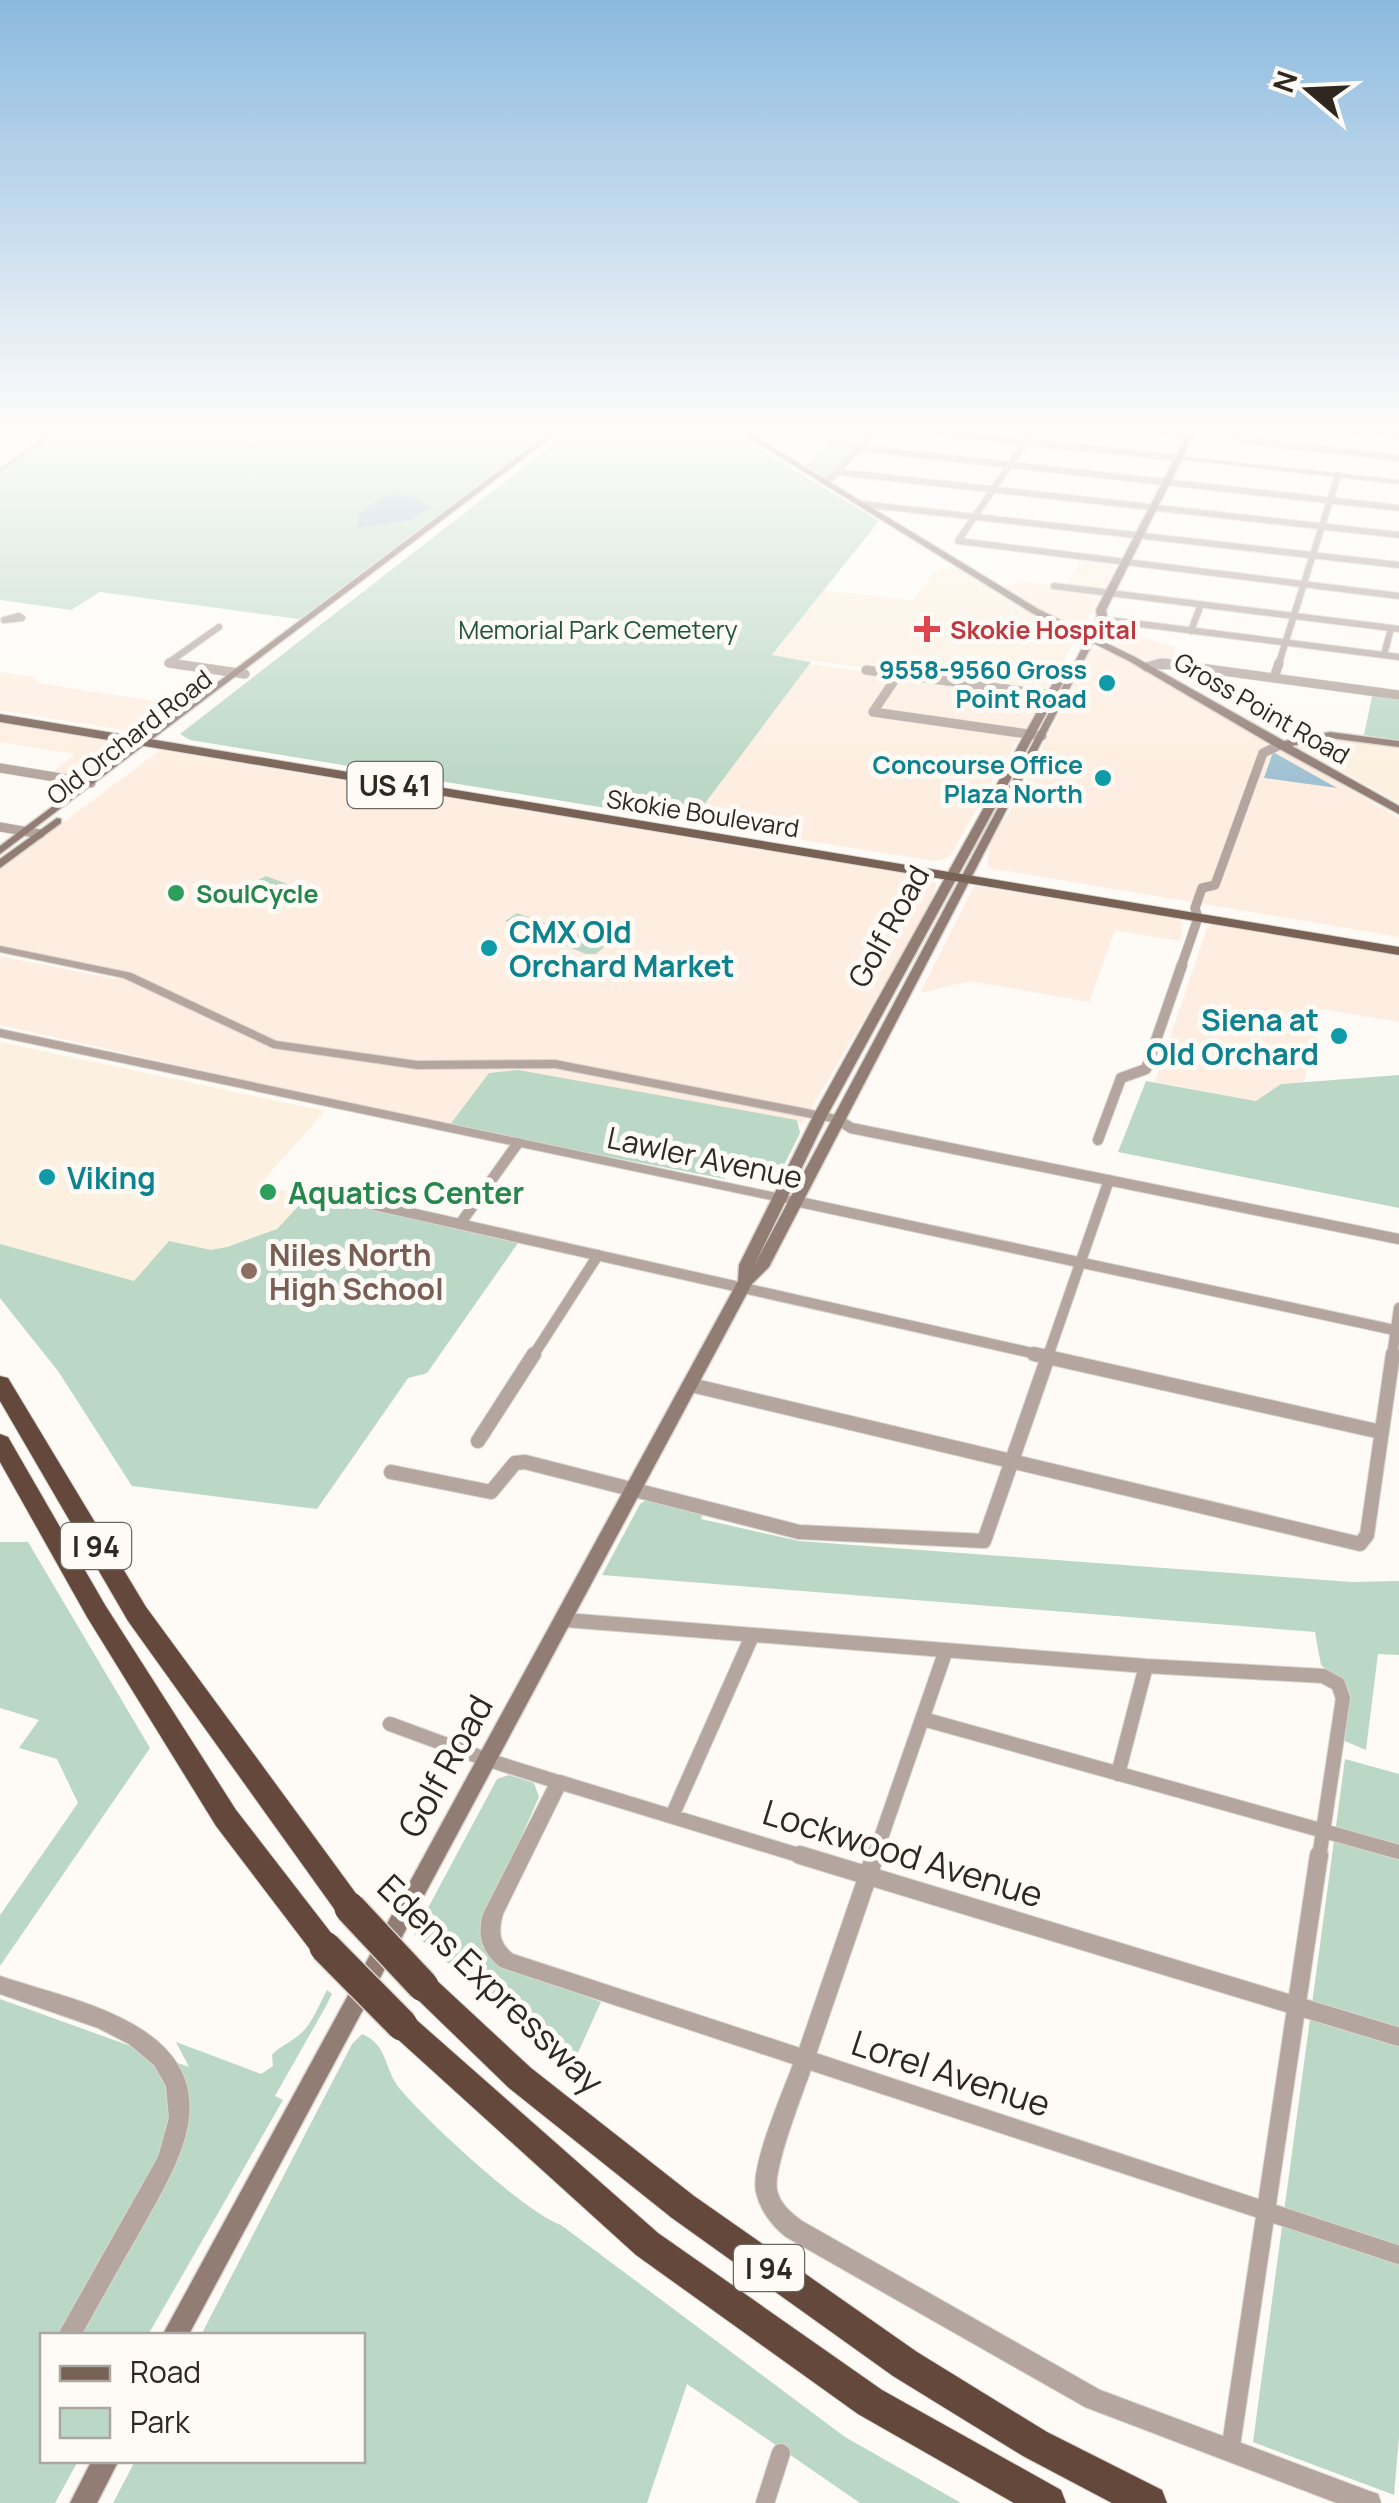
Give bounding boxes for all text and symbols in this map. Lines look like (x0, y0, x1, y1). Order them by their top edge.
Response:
north arrow (1259, 40, 1359, 140)
text: N (1263, 66, 1306, 97)
park label: Memorial Park Cemetery (458, 612, 738, 647)
place label: Skokie Hospital (950, 612, 1137, 647)
marker: Skokie Hospital (914, 616, 940, 642)
street label: Gross Point Road (1168, 644, 1356, 772)
place label: 9558-9560 Gross Point Road (879, 652, 1087, 716)
street label: Old Orchard Road (39, 661, 219, 813)
marker: 9558-9560 Gross Point Road (1096, 672, 1118, 694)
place label: Concourse Office Plaza North (872, 747, 1083, 811)
road number: US 41 (348, 762, 442, 808)
marker: Concourse Office Plaza North (1092, 767, 1114, 789)
street label: Skokie Boulevard (604, 780, 802, 846)
street label: Golf Road (838, 858, 938, 994)
place label: SoulCycle (196, 876, 319, 911)
marker: SoulCycle (165, 882, 187, 904)
place label: CMX Old Orchard Market (509, 911, 734, 986)
marker: CMX Old Orchard Market (478, 937, 500, 959)
place label: Siena at Old Orchard (1146, 999, 1319, 1074)
marker: Siena at Old Orchard (1328, 1025, 1350, 1047)
street label: Lawler Avenue (604, 1116, 806, 1198)
place label: Viking (67, 1157, 156, 1198)
marker: Viking (36, 1166, 58, 1188)
place label: Aquatics Center (288, 1172, 524, 1213)
marker: Aquatics Center (257, 1181, 279, 1203)
place label: Niles North High School (269, 1234, 444, 1309)
marker: Niles North High School (238, 1260, 260, 1282)
road number: I 94 (61, 1523, 131, 1569)
street label: Golf Road (386, 1686, 504, 1846)
street label: Lockwood Avenue (757, 1788, 1049, 1918)
street label: Edens Expressway (367, 1863, 615, 2105)
street label: Lorel Avenue (845, 2018, 1057, 2128)
road number: I 94 (734, 2245, 804, 2291)
legend (40, 2333, 365, 2463)
text: Road (130, 2351, 201, 2392)
text: Park (130, 2401, 191, 2442)

